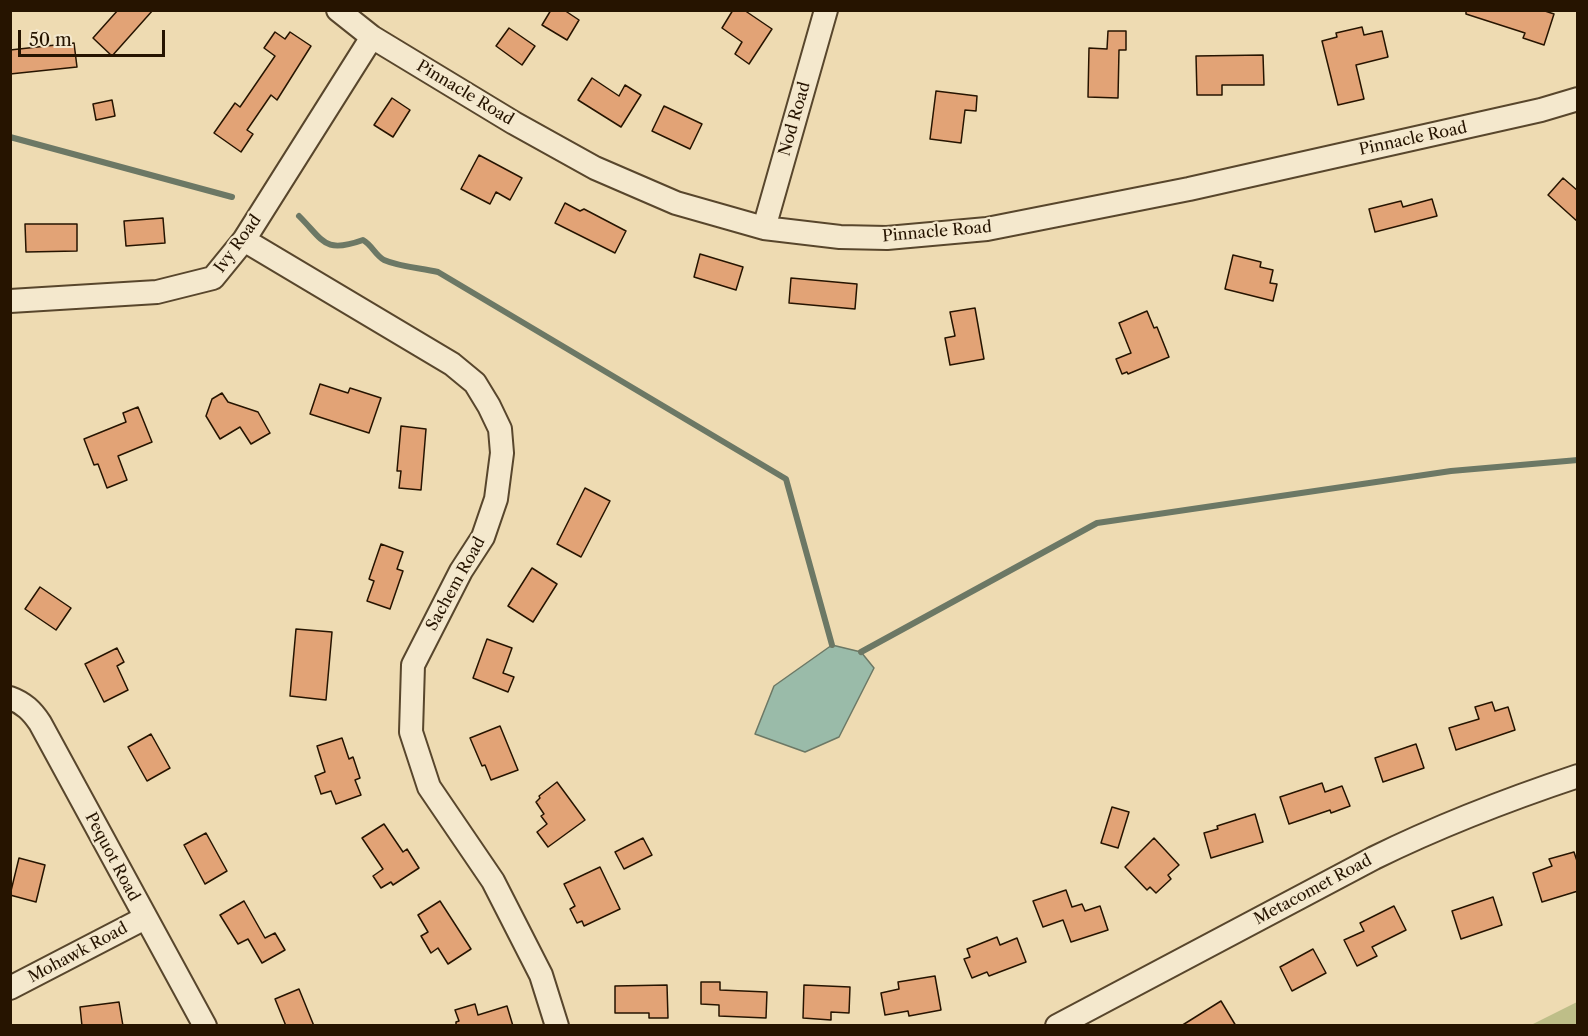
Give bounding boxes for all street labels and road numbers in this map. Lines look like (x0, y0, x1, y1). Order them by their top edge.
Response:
street label: Pinnacle Road (413, 56, 517, 130)
street label: Nod Road (775, 80, 815, 158)
street label: Pinnacle Road (1357, 118, 1469, 160)
street label: Ivy Road (211, 211, 265, 277)
street label: Pinnacle Road (881, 218, 993, 246)
street label: Sachem Road (422, 534, 490, 634)
street label: Pequot Road (81, 809, 143, 905)
street label: Metacomet Road (1251, 851, 1375, 929)
street label: Mohawk Road (25, 919, 131, 987)

